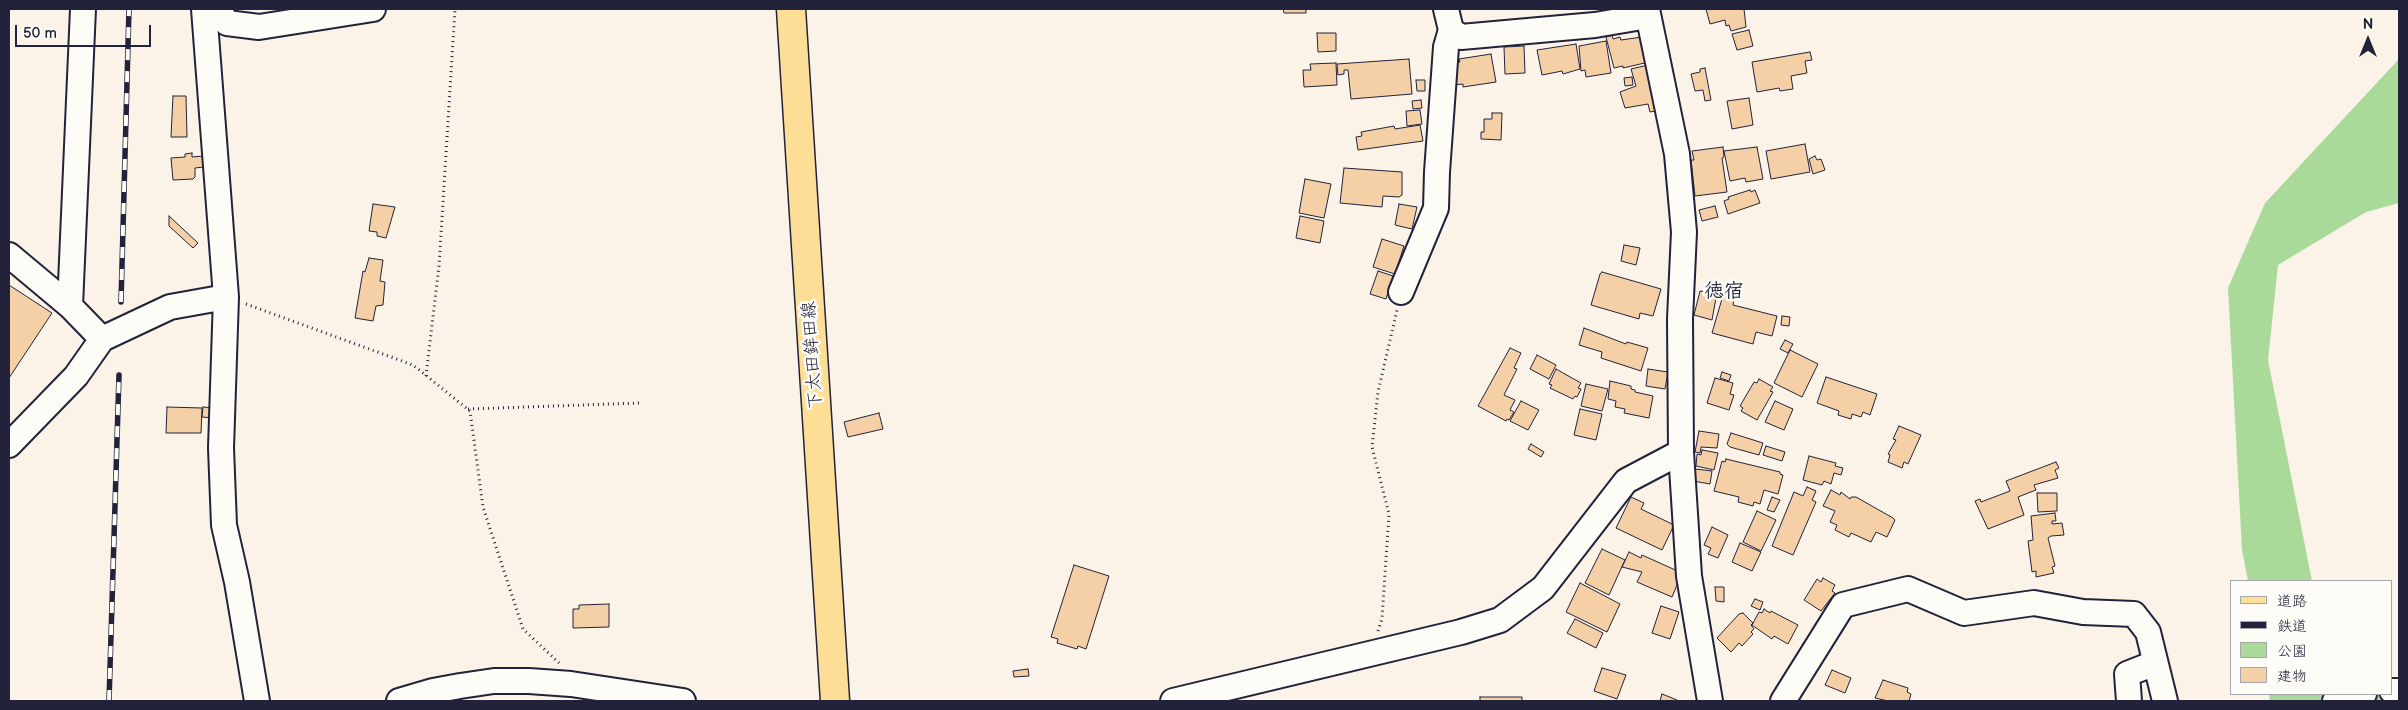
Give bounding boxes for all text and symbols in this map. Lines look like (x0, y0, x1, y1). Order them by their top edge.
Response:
scale bar (18, 15, 154, 47)
north arrow (2343, 15, 2393, 65)
text: N (2363, 16, 2373, 33)
text: 50 m (23, 24, 57, 43)
district label: 徳宿 (1704, 280, 1744, 304)
street label: 下太田鉾田線 (798, 300, 828, 410)
legend (2230, 580, 2393, 695)
text: 道路 (2277, 592, 2307, 611)
text: 鉄道 (2277, 617, 2307, 636)
text: 公園 (2277, 642, 2307, 661)
text: 建物 (2277, 667, 2307, 686)

